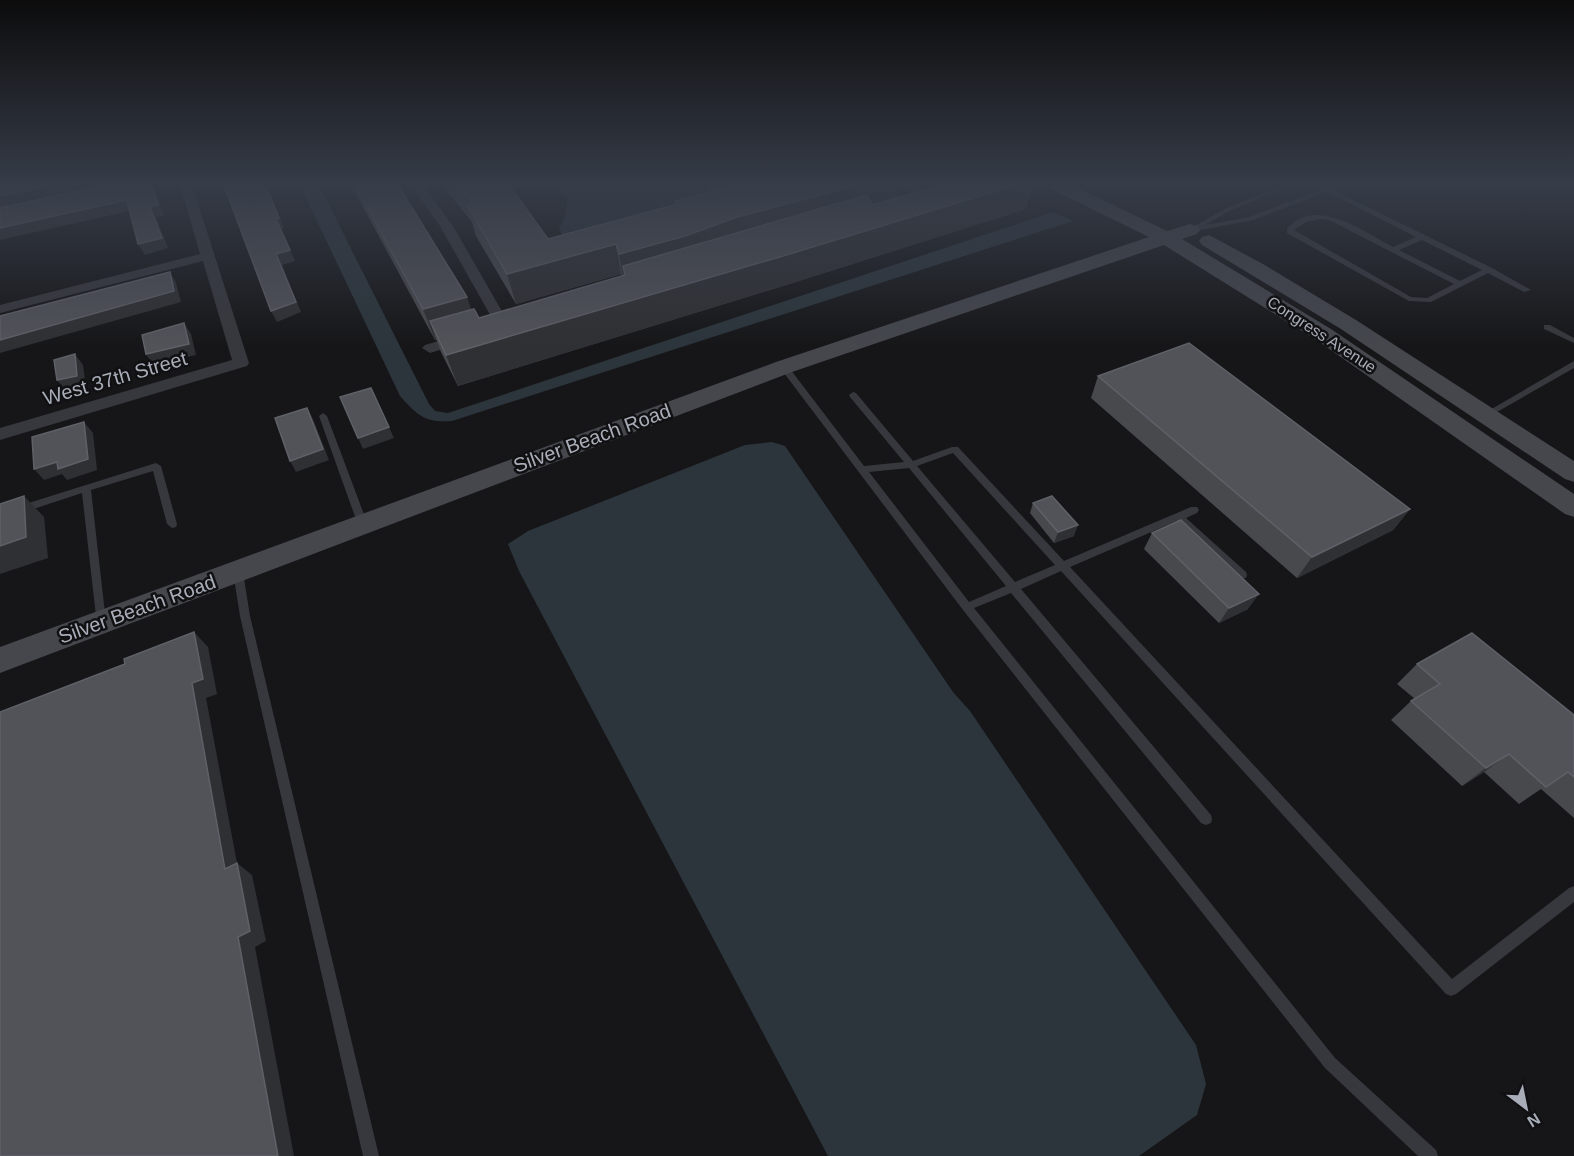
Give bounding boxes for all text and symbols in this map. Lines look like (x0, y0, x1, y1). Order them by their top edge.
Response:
street label: Congress Avenue (1264, 293, 1379, 376)
street label: West 37th Street (41, 347, 190, 409)
street label: Silver Beach Road (510, 399, 674, 477)
street label: Silver Beach Road (55, 570, 219, 648)
north arrow (1496, 1078, 1556, 1138)
text: N (1524, 1110, 1543, 1131)

